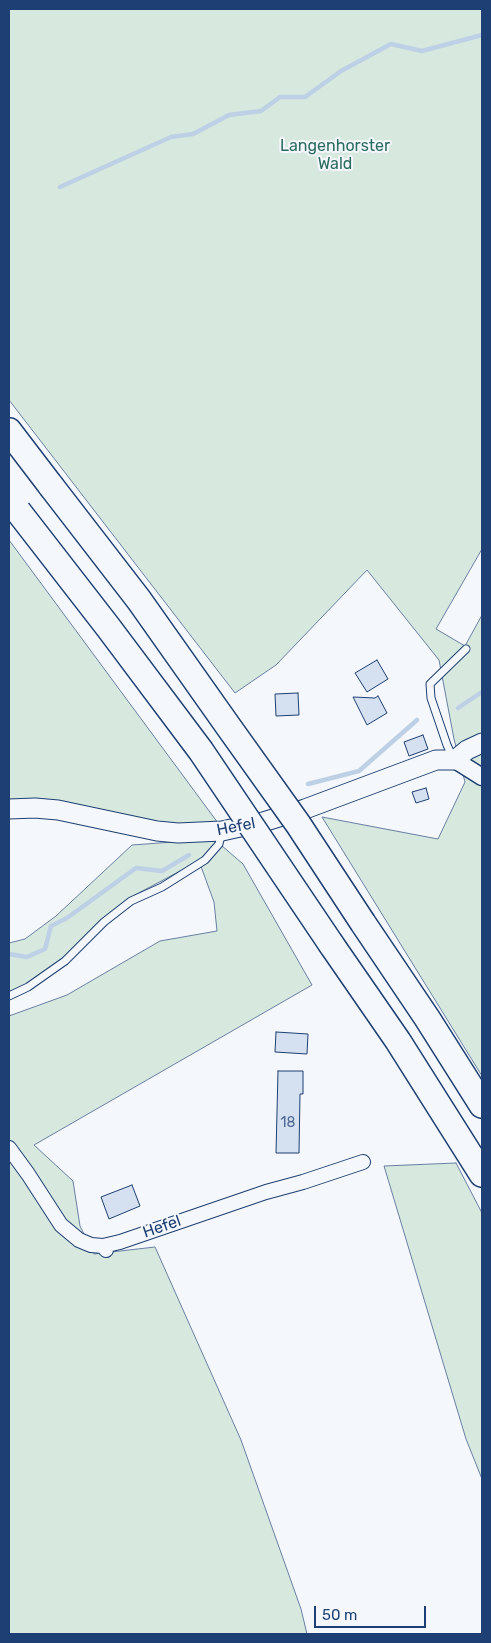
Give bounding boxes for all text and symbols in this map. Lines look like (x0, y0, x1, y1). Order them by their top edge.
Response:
park label: Langenhorster Wald (280, 136, 390, 174)
street label: Hefel (215, 814, 257, 840)
house number: 18 (281, 1115, 295, 1131)
street label: Hefel (140, 1212, 184, 1242)
scale bar (316, 1596, 428, 1628)
text: 50 m (322, 1606, 357, 1624)

